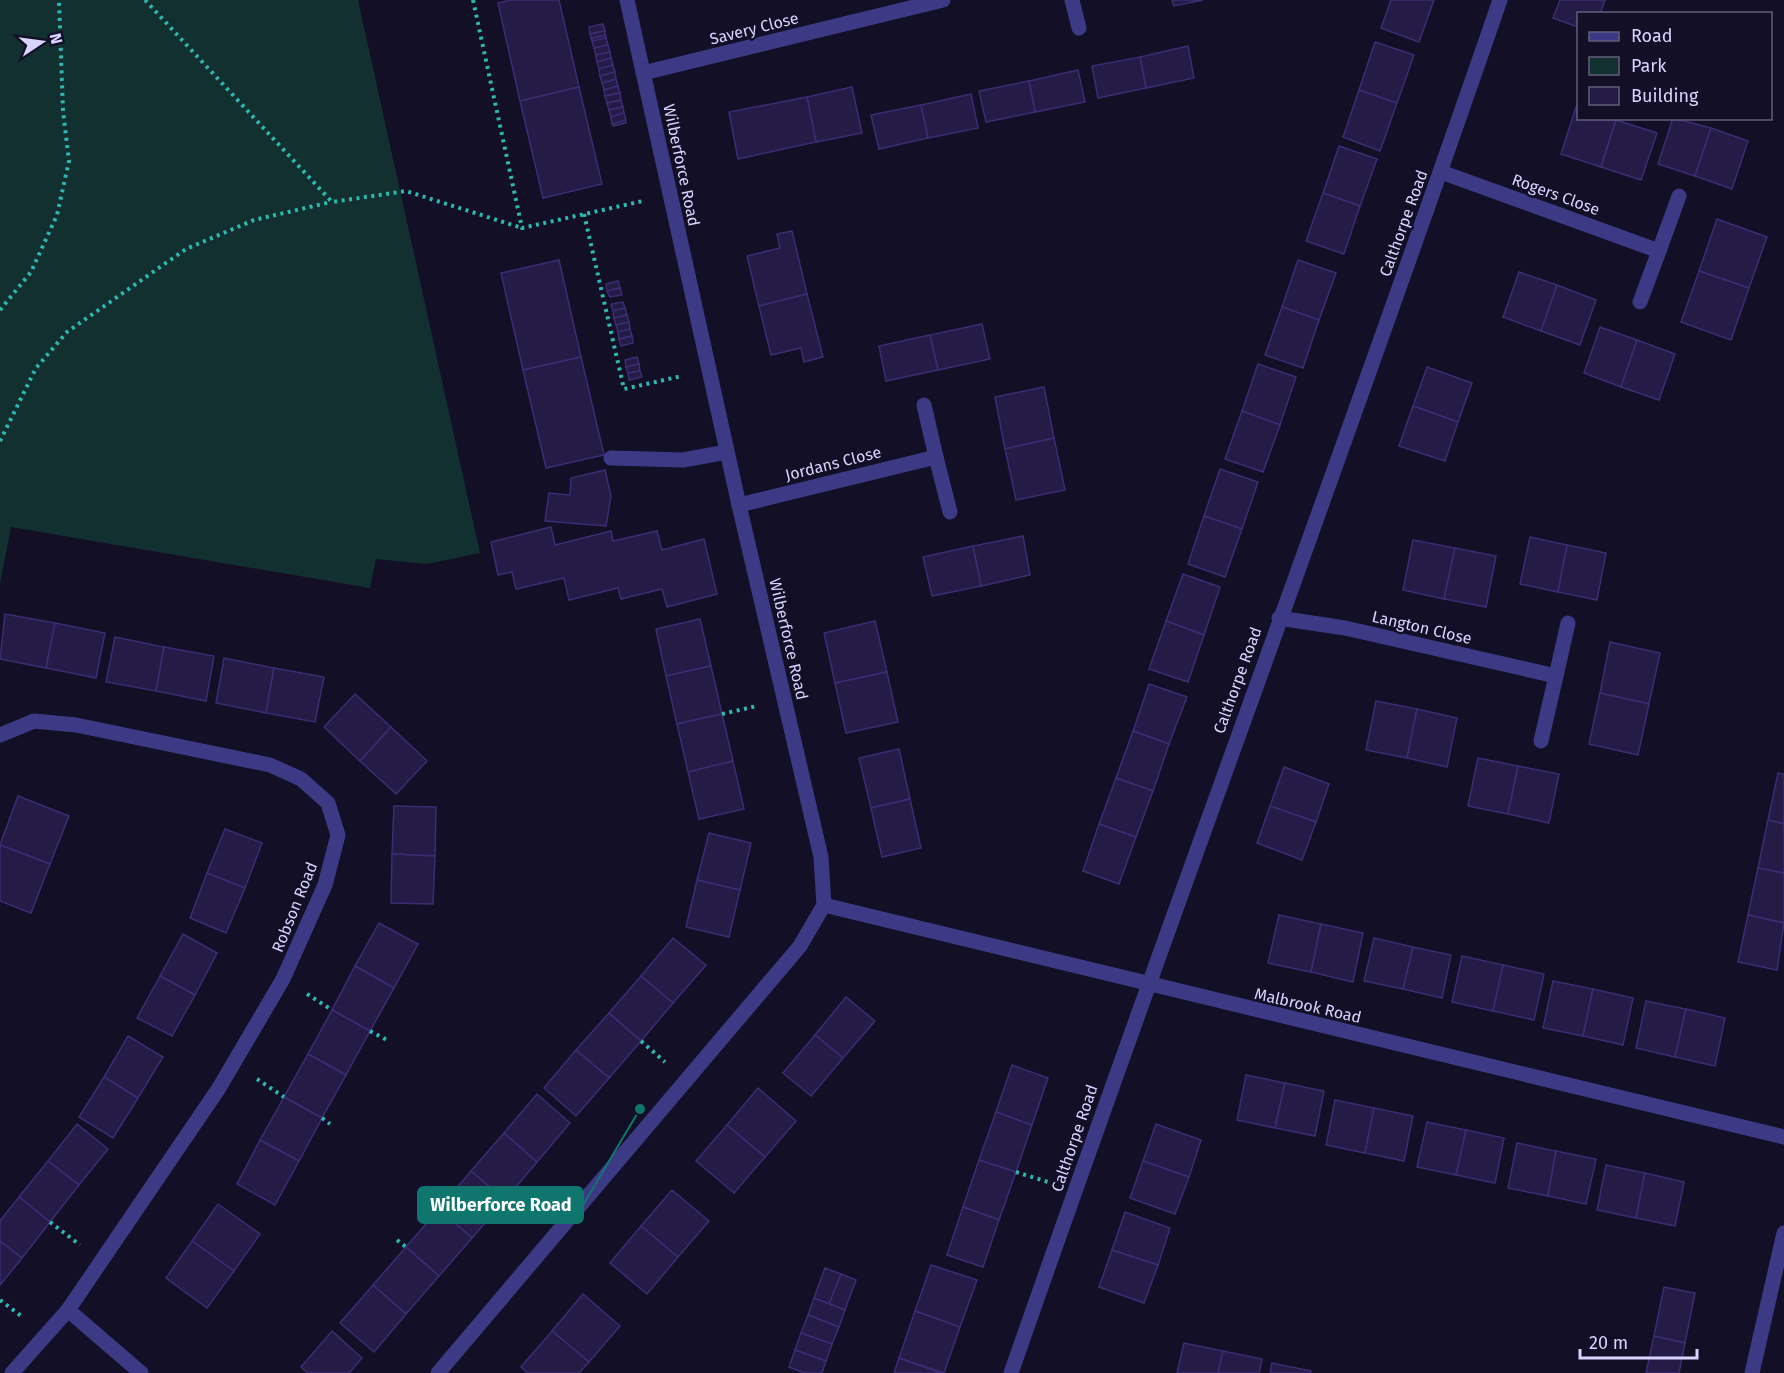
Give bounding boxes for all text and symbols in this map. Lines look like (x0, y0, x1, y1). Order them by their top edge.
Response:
street label: Savery Close (708, 8, 801, 49)
north arrow (12, 12, 72, 72)
legend (1577, 12, 1772, 120)
text: Road (1631, 25, 1673, 47)
text: N (46, 31, 67, 46)
text: Park (1631, 55, 1667, 77)
text: Building (1631, 85, 1699, 107)
street label: Wilberforce Road (659, 102, 704, 228)
street label: Calthorpe Road (1375, 167, 1432, 279)
street label: Rogers Close (1509, 170, 1602, 219)
street label: Jordans Close (783, 442, 883, 485)
street label: Wilberforce Road (765, 576, 812, 702)
street label: Langton Close (1370, 607, 1474, 648)
street label: Calthorpe Road (1209, 624, 1266, 736)
street label: Robson Road (268, 859, 321, 955)
street label: Malbrook Road (1253, 984, 1363, 1027)
street label: Calthorpe Road (1047, 1082, 1102, 1194)
callout: Wilberforce Road (418, 1187, 583, 1223)
text: Wilberforce Road (430, 1194, 572, 1216)
scale bar (1580, 1322, 1697, 1360)
text: 20 m (1589, 1332, 1628, 1354)

